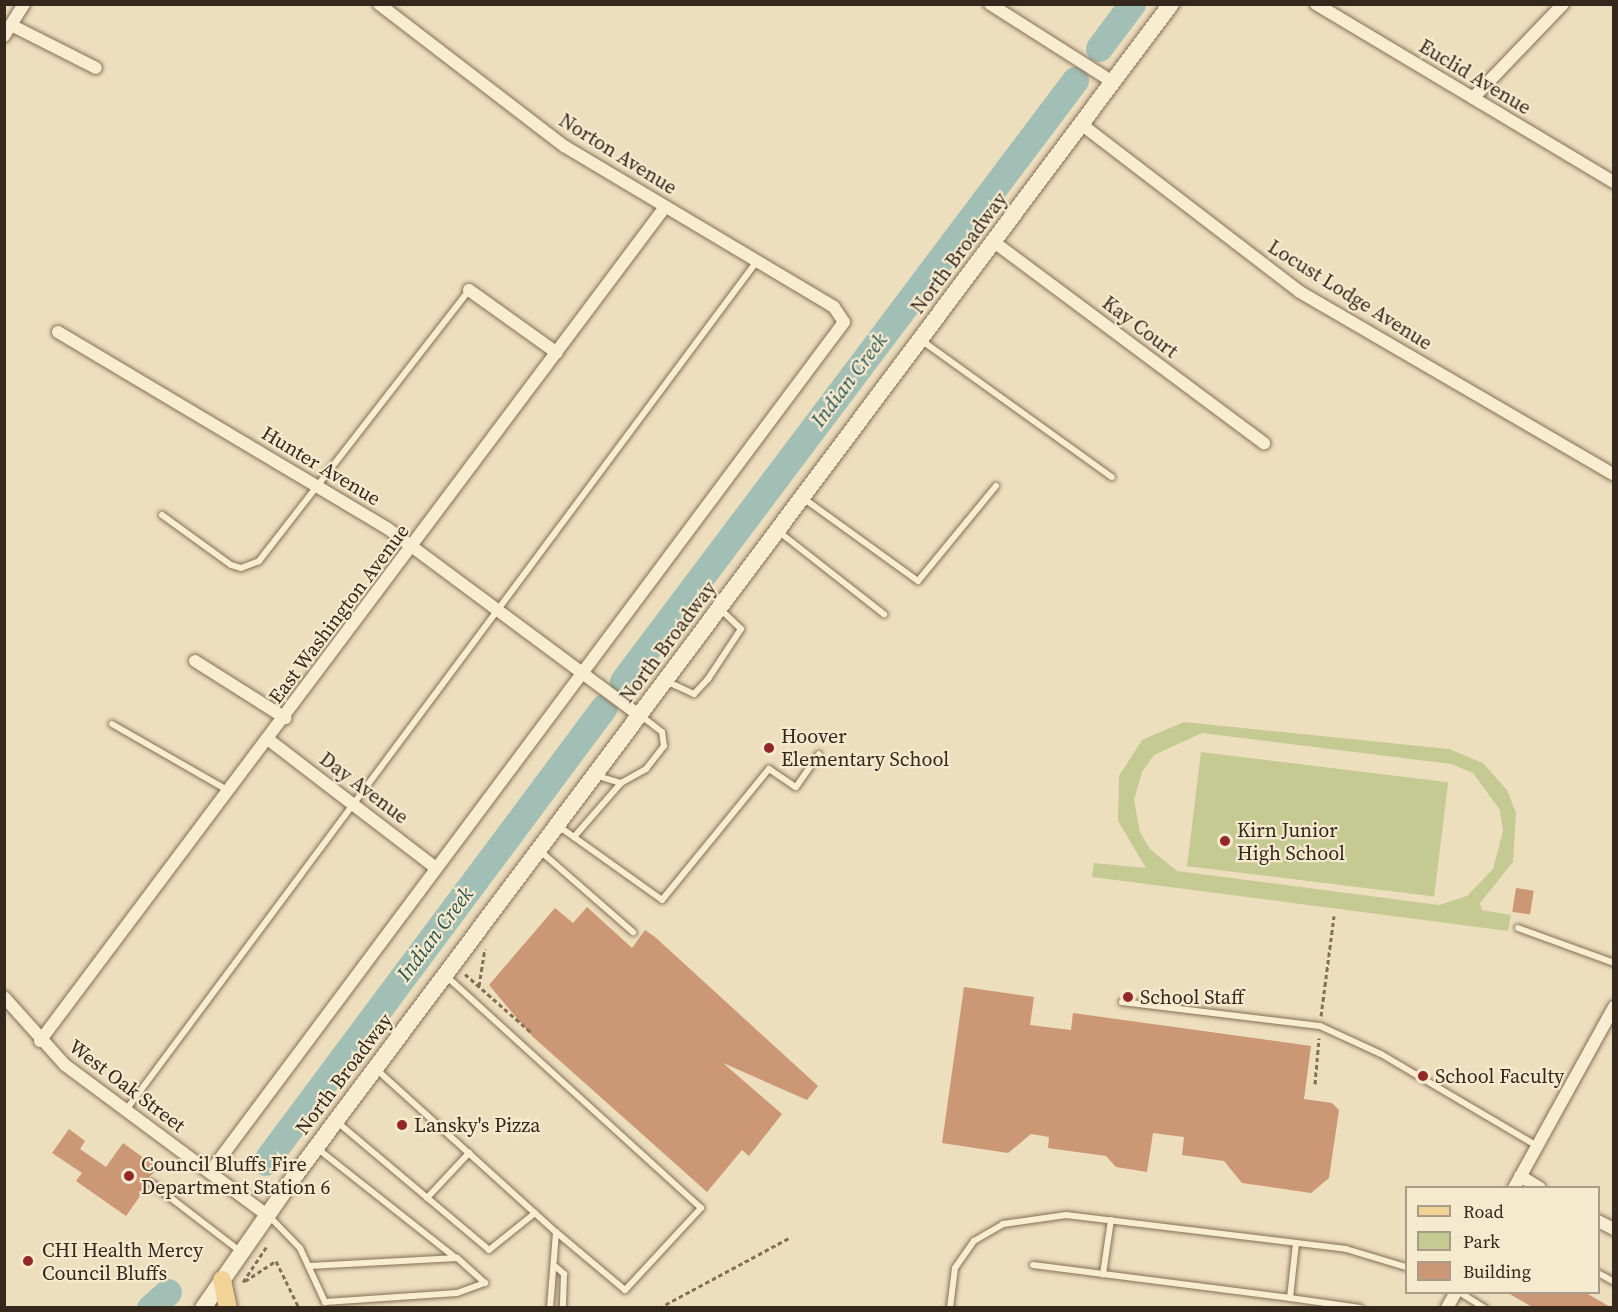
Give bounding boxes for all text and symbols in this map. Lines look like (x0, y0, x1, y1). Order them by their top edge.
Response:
street label: Euclid Avenue (1415, 34, 1535, 120)
street label: Norton Avenue (555, 108, 681, 200)
street label: North Broadway (906, 188, 1012, 318)
street label: Locust Lodge Avenue (1264, 235, 1436, 355)
street label: Kay Court (1097, 291, 1183, 363)
water label: Indian Creek (805, 328, 893, 432)
street label: Hunter Avenue (257, 421, 385, 511)
street label: East Washington Avenue (264, 519, 414, 709)
street label: North Broadway (615, 577, 721, 707)
place label: Hoover Elementary School (781, 724, 949, 771)
marker: Hoover Elementary School (762, 741, 776, 755)
street label: Day Avenue (315, 747, 413, 829)
place label: Kirn Junior High School (1237, 818, 1345, 865)
marker: Kirn Junior High School (1218, 834, 1232, 848)
water label: Indian Creek (391, 882, 479, 986)
place label: School Staff (1140, 985, 1244, 1009)
marker: School Staff (1121, 990, 1135, 1004)
street label: North Broadway (291, 1009, 397, 1139)
street label: West Oak Street (64, 1034, 190, 1138)
place label: School Faculty (1435, 1064, 1564, 1088)
marker: School Faculty (1416, 1069, 1430, 1083)
place label: Lansky's Pizza (414, 1113, 541, 1137)
marker: Lansky's Pizza (395, 1118, 409, 1132)
place label: Council Bluffs Fire Department Station 6 (141, 1152, 331, 1199)
marker: Council Bluffs Fire Department Station 6 (122, 1169, 136, 1183)
legend (1405, 1186, 1600, 1294)
text: Road (1463, 1199, 1504, 1224)
text: Park (1463, 1229, 1500, 1254)
place label: CHI Health Mercy Council Bluffs (42, 1238, 203, 1285)
marker: CHI Health Mercy Council Bluffs (19, 1252, 37, 1270)
text: Building (1463, 1259, 1531, 1284)

